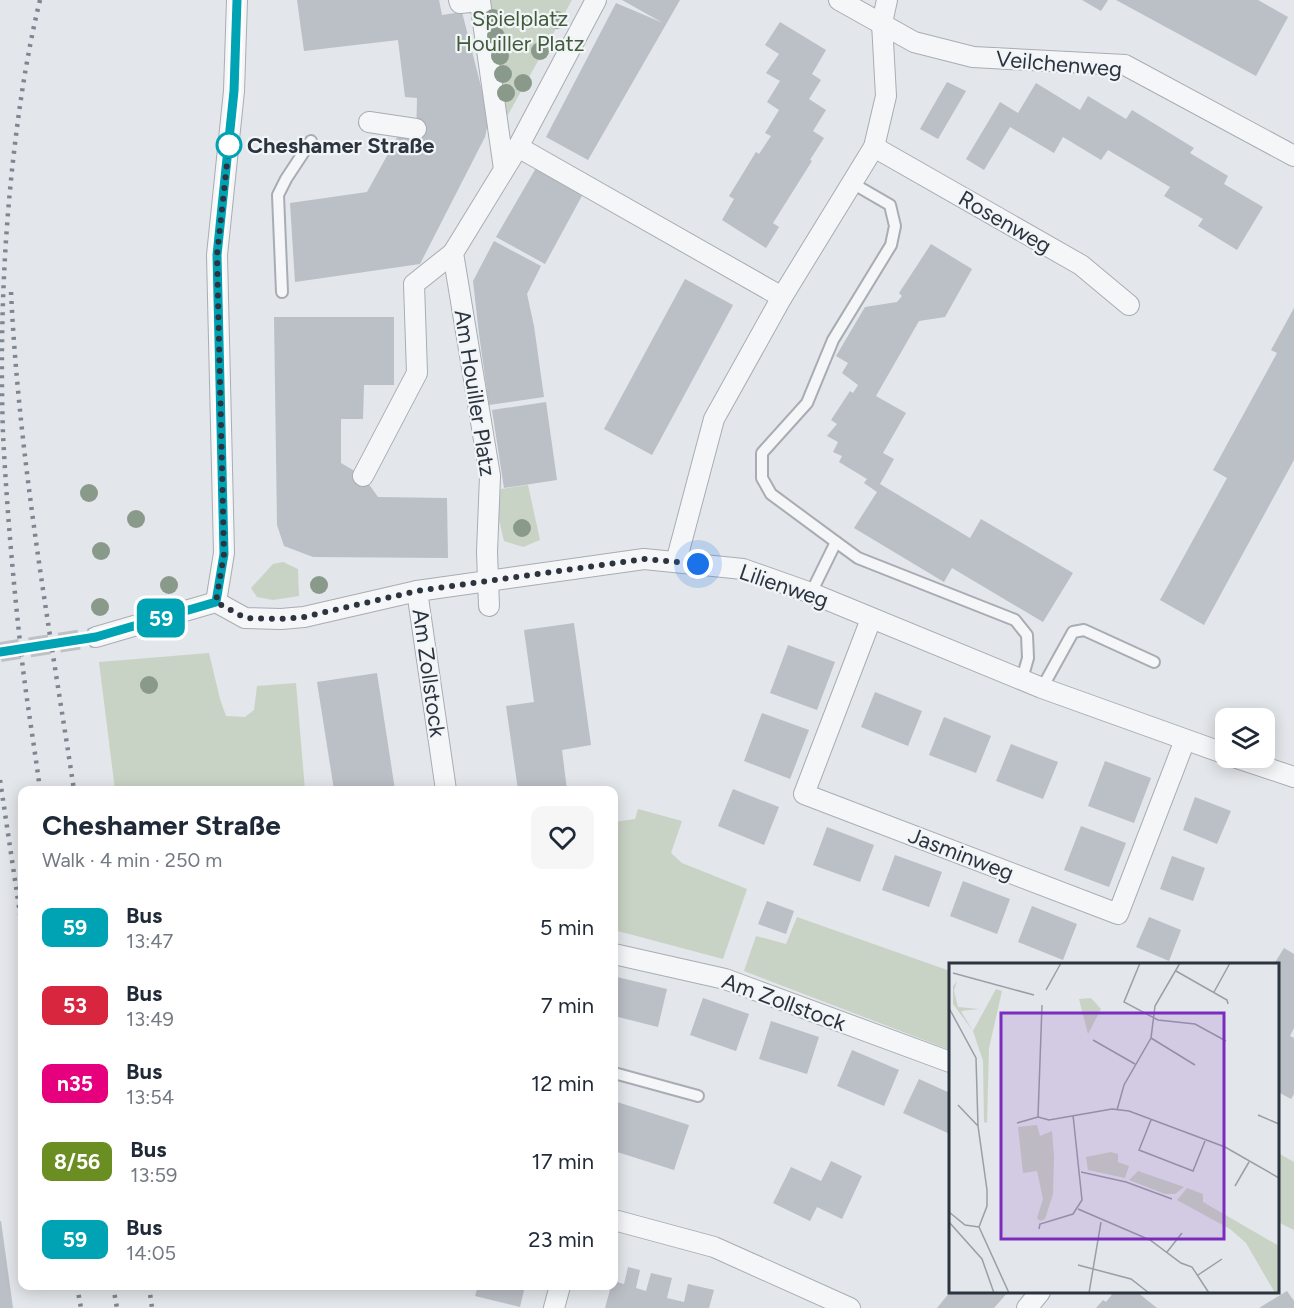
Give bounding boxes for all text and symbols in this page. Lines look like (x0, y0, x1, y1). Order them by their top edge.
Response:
park label: Spielplatz Houiller Platz (455, 5, 585, 57)
street label: Veilchenweg (995, 45, 1123, 83)
marker: Cheshamer Straße (216, 132, 242, 158)
place label: Cheshamer Straße (247, 132, 435, 159)
street label: Rosenweg (954, 185, 1056, 259)
street label: Am Houiller Platz (449, 308, 501, 478)
your location (683, 549, 713, 579)
street label: Lilienweg (736, 558, 832, 614)
line badge: 59 (134, 598, 188, 638)
text: 59 (149, 606, 173, 631)
street label: Am Zollstock (407, 607, 451, 739)
map controls (1215, 708, 1275, 768)
button: layers (1215, 708, 1275, 768)
button: heart (531, 806, 594, 869)
text: Cheshamer Straße (42, 808, 281, 842)
street label: Jasminweg (905, 822, 1017, 886)
text: Walk · 4 min · 250 m (42, 848, 222, 872)
text: Bus (126, 902, 162, 929)
text: 5 min (540, 914, 594, 941)
text: 59 (63, 915, 87, 940)
text: 13:47 (126, 929, 173, 953)
inset map (949, 963, 1279, 1293)
street label: Am Zollstock (719, 967, 850, 1037)
text: Bus (126, 980, 162, 1007)
text: 7 min (541, 992, 594, 1019)
text: 53 (63, 993, 87, 1018)
text: 13:49 (126, 1007, 174, 1031)
text: Bus (126, 1058, 162, 1085)
text: 12 min (531, 1070, 594, 1097)
text: n35 (57, 1071, 93, 1096)
text: 13:54 (126, 1085, 174, 1109)
text: Bus (130, 1136, 167, 1163)
text: 17 min (532, 1148, 594, 1175)
text: 8/56 (54, 1149, 100, 1174)
text: 13:59 (130, 1163, 177, 1187)
text: Bus (126, 1214, 162, 1241)
text: 23 min (528, 1226, 594, 1253)
text: 59 (63, 1227, 87, 1252)
text: 14:05 (126, 1241, 176, 1265)

